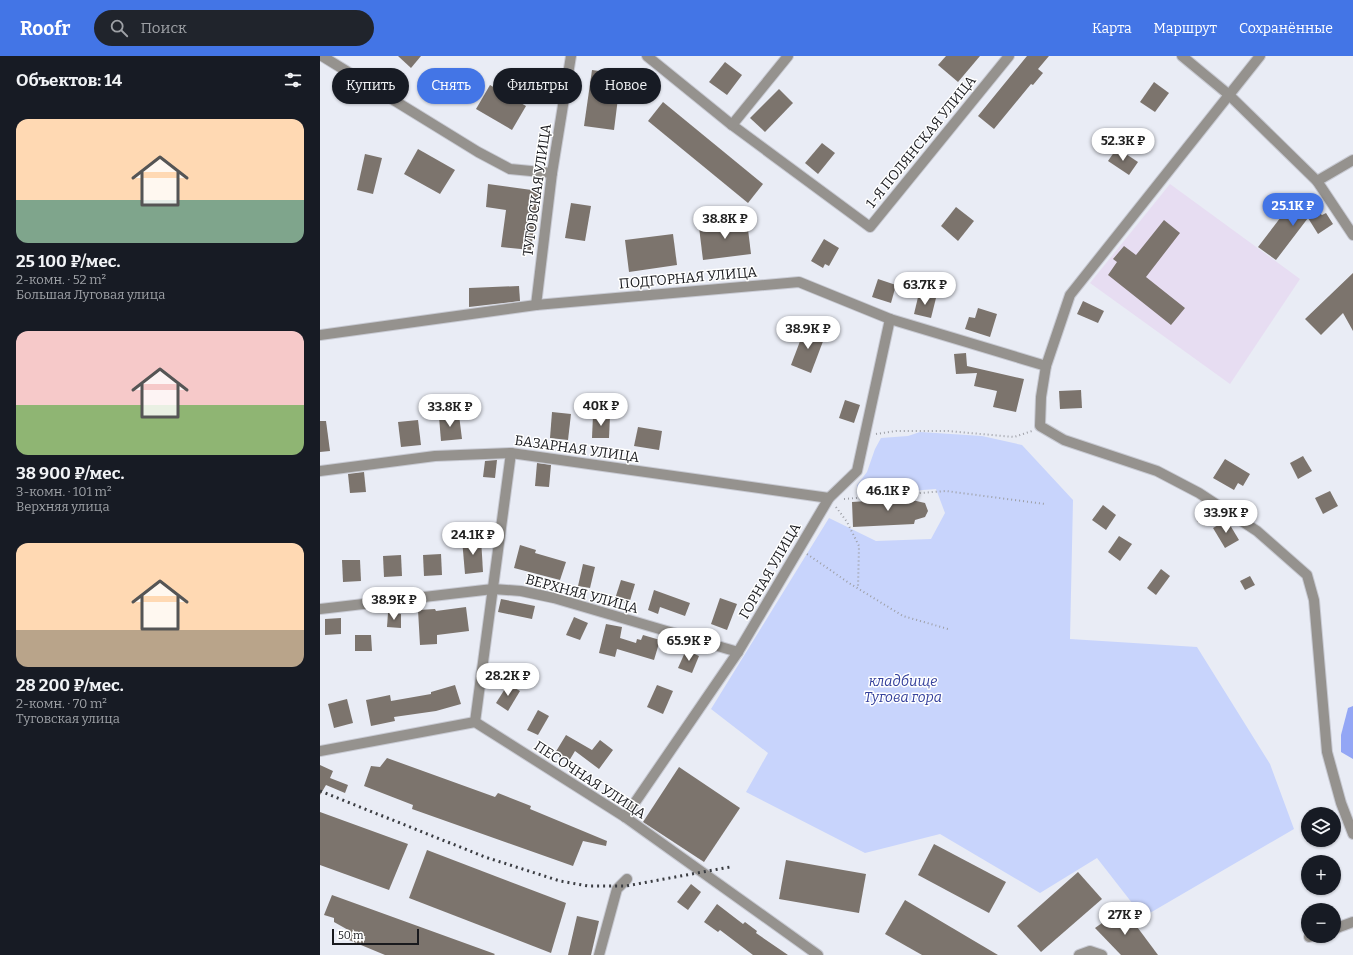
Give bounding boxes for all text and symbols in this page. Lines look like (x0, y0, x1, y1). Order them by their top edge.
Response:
search box (94, 10, 374, 46)
text: Roofr (20, 17, 70, 40)
icon: search (108, 17, 130, 39)
text: Поиск (140, 19, 187, 37)
text: Карта (1092, 20, 1132, 37)
text: Маршрут (1154, 20, 1217, 37)
text: Сохранённые (1239, 20, 1333, 37)
chip: Купить (332, 68, 409, 104)
chip: Снять (417, 68, 485, 104)
chip: Фильтры (493, 68, 582, 104)
chip: Новое (590, 68, 661, 104)
icon: filters (282, 69, 304, 91)
text: Объектов: 14 (16, 70, 122, 91)
street label: 1-Я ПОЛЯНСКАЯ УЛИЦА (862, 72, 980, 212)
street label: ТУГОВСКАЯ УЛИЦА (519, 122, 555, 257)
pin: 52.3K ₽ (1086, 128, 1160, 162)
text: 52.3K ₽ (1101, 133, 1145, 148)
icon: home (124, 145, 196, 217)
pin: 25.1K ₽ (1256, 193, 1330, 227)
text: 25.1K ₽ (1272, 198, 1314, 213)
pin: 38.8K ₽ (688, 206, 762, 240)
text: 38.8K ₽ (702, 211, 748, 226)
text: 25 100 ₽/мес. (16, 251, 121, 272)
street label: ПОДГОРНАЯ УЛИЦА (618, 263, 758, 293)
text: 2-комн. · 52 m² (16, 272, 106, 287)
pin: 63.7K ₽ (888, 272, 962, 306)
text: 63.7K ₽ (903, 277, 947, 292)
text: Большая Луговая улица (16, 287, 165, 302)
pin: 38.9K ₽ (771, 316, 845, 350)
text: 38.9K ₽ (785, 321, 831, 336)
icon: home (124, 357, 196, 429)
pin: 40K ₽ (573, 393, 629, 427)
pin: 33.8K ₽ (413, 394, 487, 428)
text: 40K ₽ (583, 398, 619, 413)
text: 33.8K ₽ (427, 399, 473, 414)
street label: БАЗАРНАЯ УЛИЦА (514, 432, 641, 466)
text: 38 900 ₽/мес. (16, 463, 124, 484)
pin: 46.1K ₽ (851, 478, 925, 512)
text: 46.1K ₽ (866, 483, 910, 498)
text: 3-комн. · 101 m² (16, 484, 112, 499)
text: Верхняя улица (16, 499, 110, 514)
pin: 33.9K ₽ (1189, 500, 1263, 534)
text: 33.9K ₽ (1204, 505, 1248, 520)
street label: ГОРНАЯ УЛИЦА (736, 520, 804, 622)
pin: 24.1K ₽ (436, 522, 510, 556)
text: 24.1K ₽ (451, 527, 495, 542)
icon: home (124, 569, 196, 641)
street label: ВЕРХНЯЯ УЛИЦА (524, 571, 640, 617)
pin: 38.9K ₽ (357, 587, 431, 621)
text: 38.9K ₽ (371, 592, 417, 607)
pin: 65.9K ₽ (652, 628, 726, 662)
text: 65.9K ₽ (666, 633, 712, 648)
pin: 28.2K ₽ (471, 663, 545, 697)
text: 28.2K ₽ (485, 668, 531, 683)
park label: кладбище Тугова гора (864, 673, 942, 706)
text: 28 200 ₽/мес. (16, 675, 124, 696)
text: 2-комн. · 70 m² (16, 696, 107, 711)
text: Туговская улица (16, 711, 120, 726)
street label: ПЕСОЧНАЯ УЛИЦА (531, 737, 649, 823)
map controls (1301, 807, 1341, 943)
button: layers (1301, 807, 1341, 847)
button: + (1301, 855, 1341, 895)
pin: 27K ₽ (1097, 902, 1153, 936)
button: − (1301, 903, 1341, 943)
text: 27K ₽ (1108, 907, 1142, 922)
scale bar (332, 927, 419, 946)
text: 50 m (338, 929, 364, 942)

